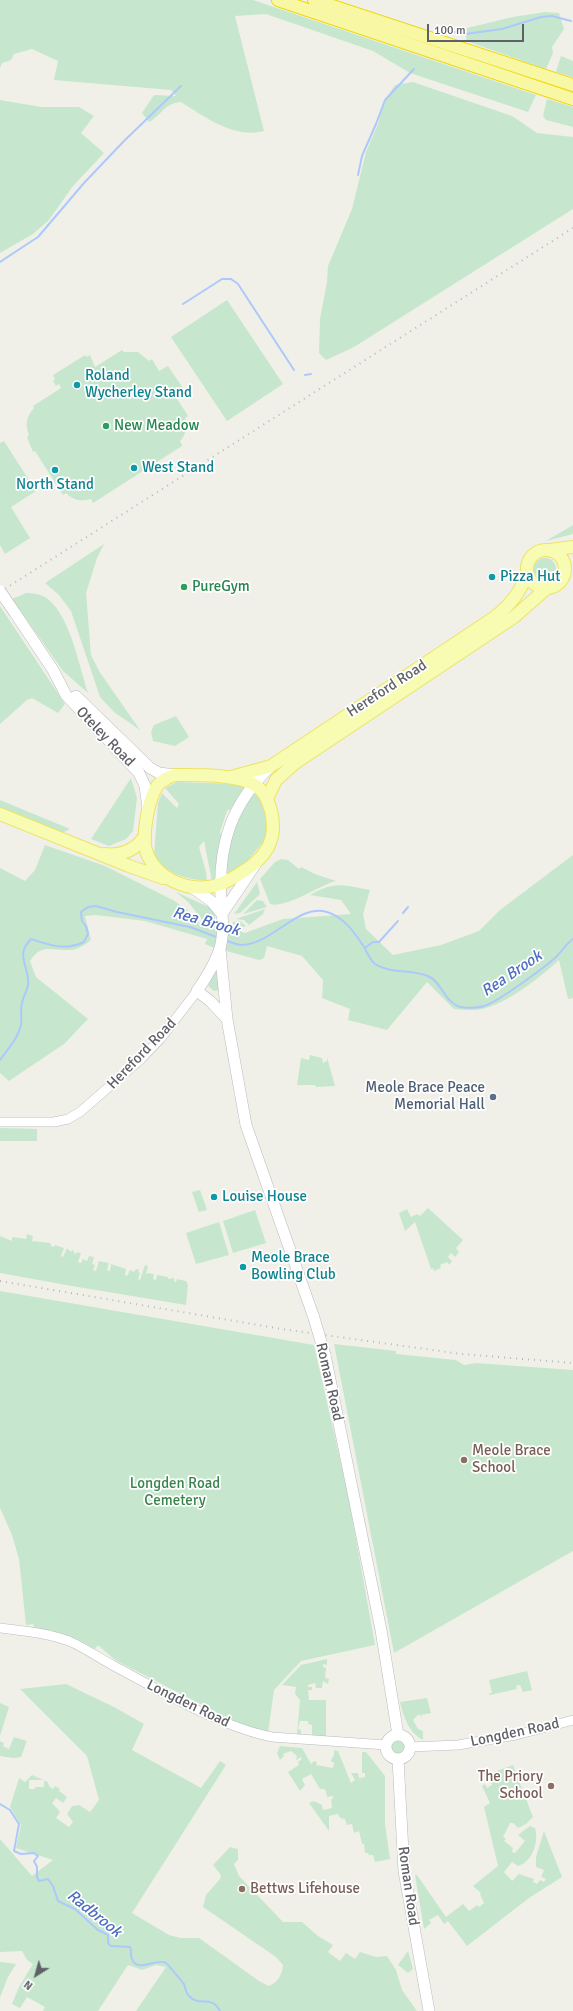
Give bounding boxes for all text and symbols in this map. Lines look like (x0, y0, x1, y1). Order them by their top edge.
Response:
scale bar (429, 16, 526, 42)
text: 100 m (434, 23, 466, 38)
place label: Roland Wycherley Stand (85, 367, 192, 402)
marker: Roland Wycherley Stand (72, 380, 82, 390)
place label: New Meadow (114, 417, 199, 435)
marker: New Meadow (101, 421, 111, 431)
place label: West Stand (142, 459, 214, 477)
marker: West Stand (129, 463, 139, 473)
marker: North Stand (50, 465, 60, 475)
place label: North Stand (16, 476, 94, 494)
place label: Pizza Hut (500, 568, 560, 586)
marker: Pizza Hut (487, 572, 497, 582)
place label: PureGym (192, 578, 250, 596)
marker: PureGym (179, 582, 189, 592)
street label: Hereford Road (344, 656, 430, 722)
street label: Oteley Road (72, 703, 138, 771)
water label: Rea Brook (170, 903, 242, 941)
water label: Rea Brook (478, 947, 546, 1001)
street label: Hereford Road (104, 1015, 180, 1093)
place label: Meole Brace Peace Memorial Hall (365, 1079, 485, 1114)
marker: Meole Brace Peace Memorial Hall (488, 1092, 498, 1102)
place label: Louise House (222, 1188, 307, 1206)
marker: Louise House (209, 1192, 219, 1202)
place label: Meole Brace Bowling Club (251, 1249, 336, 1284)
marker: Meole Brace Bowling Club (238, 1262, 248, 1272)
street label: Roman Road (311, 1341, 347, 1423)
place label: Meole Brace School (472, 1442, 551, 1477)
marker: Meole Brace School (459, 1455, 469, 1465)
park label: Longden Road Cemetery (130, 1475, 220, 1510)
street label: Longden Road (143, 1676, 233, 1732)
street label: Longden Road (469, 1715, 561, 1751)
place label: The Priory School (478, 1768, 543, 1803)
marker: The Priory School (546, 1781, 556, 1791)
street label: Roman Road (394, 1845, 422, 1927)
place label: Bettws Lifehouse (250, 1880, 360, 1898)
marker: Bettws Lifehouse (237, 1884, 247, 1894)
water label: Radbrook (63, 1886, 125, 1942)
north arrow (16, 1955, 56, 1995)
text: N (22, 1977, 35, 1992)

